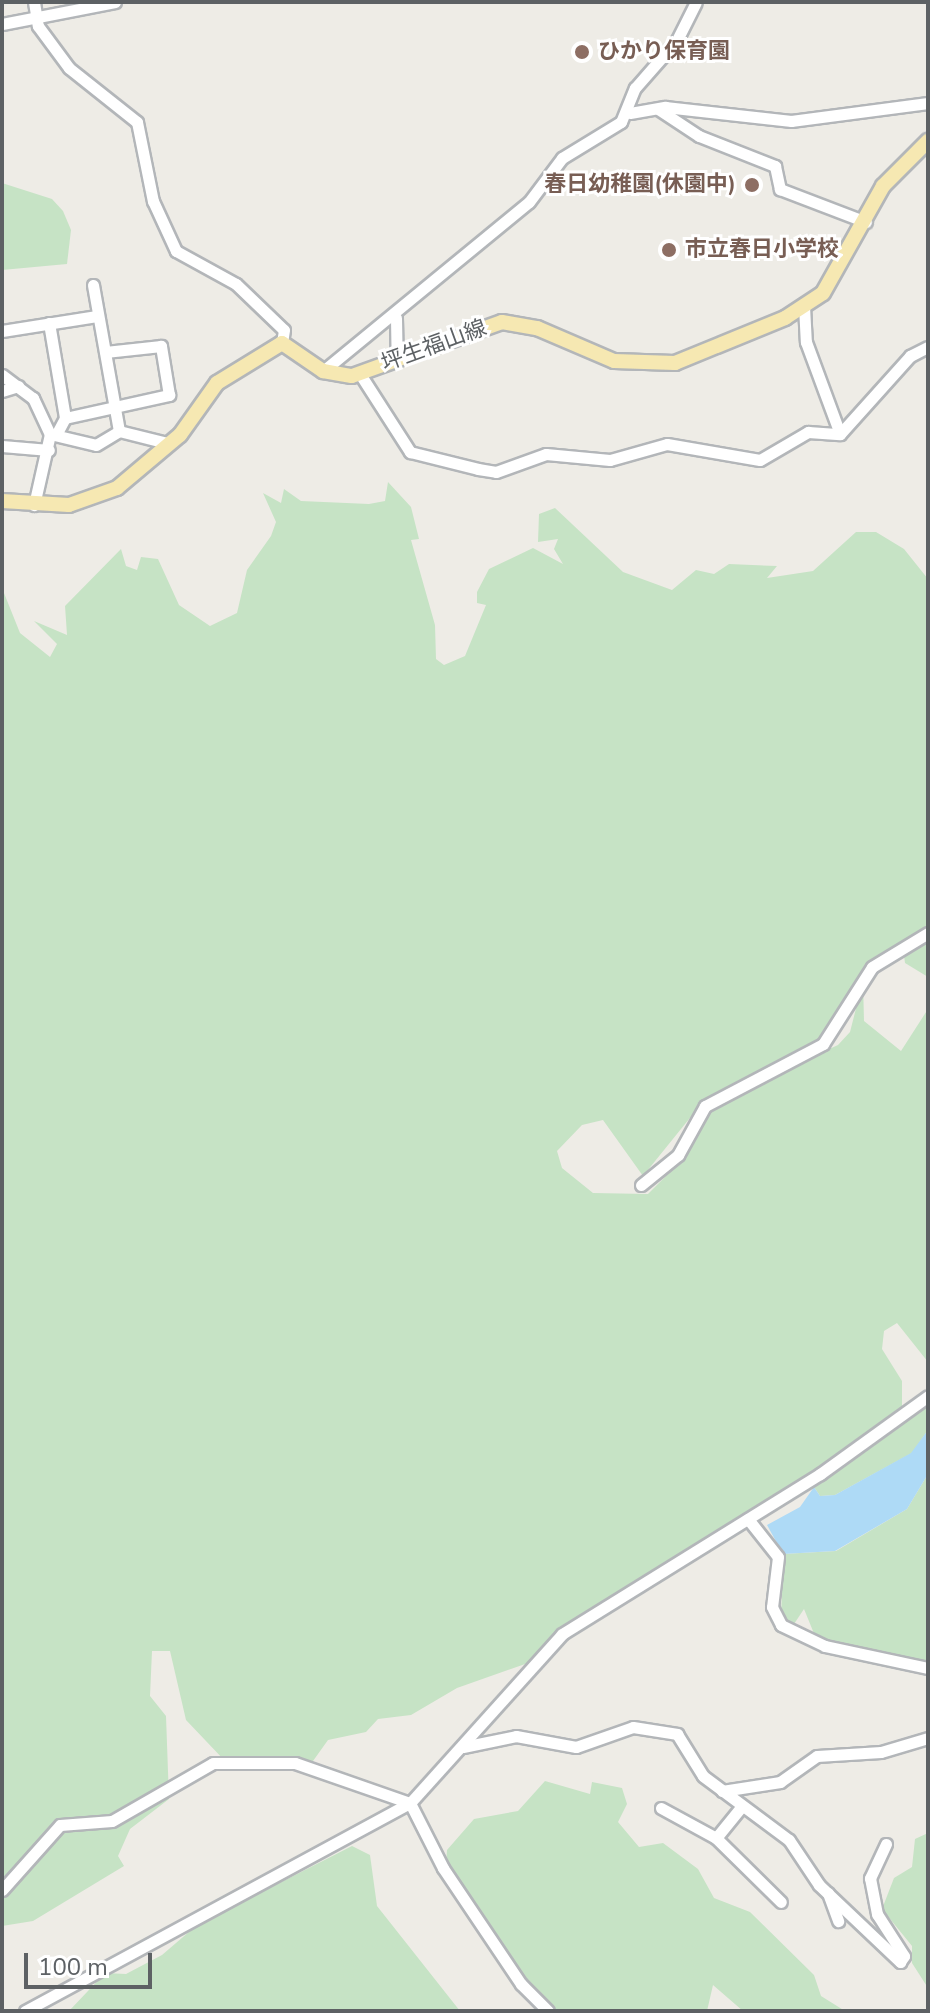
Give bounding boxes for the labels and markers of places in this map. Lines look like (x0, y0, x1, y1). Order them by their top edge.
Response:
place label: ひかり保育園 (598, 39, 730, 65)
marker: ひかり保育園 (573, 43, 591, 61)
place label: 春日幼稚園(休園中) (544, 172, 736, 198)
marker: 春日幼稚園(休園中) (743, 176, 761, 194)
place label: 市立春日小学校 (685, 237, 839, 263)
marker: 市立春日小学校 (660, 241, 678, 259)

